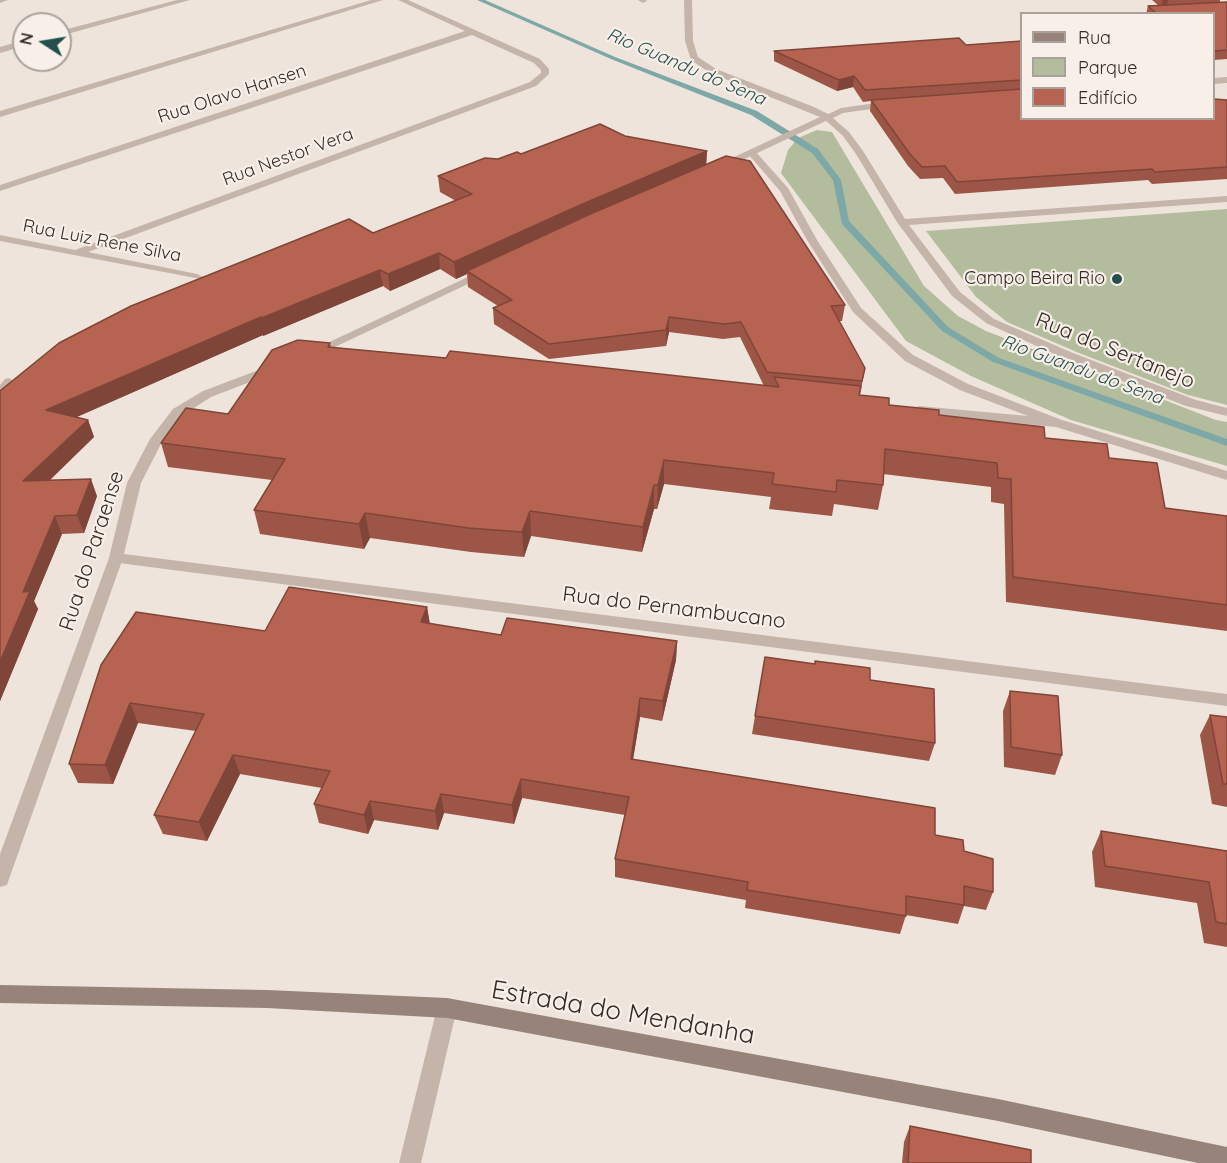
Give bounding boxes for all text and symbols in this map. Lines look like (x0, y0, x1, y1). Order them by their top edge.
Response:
north arrow (12, 12, 72, 72)
legend (1020, 12, 1215, 120)
water label: Rio Guandu do Sena (603, 24, 769, 110)
text: Rua (1078, 26, 1111, 49)
text: N (15, 31, 37, 47)
text: Parque (1078, 56, 1137, 79)
street label: Rua Olavo Hansen (155, 60, 309, 128)
text: Edifício (1078, 86, 1137, 109)
street label: Rua Nestor Vera (220, 123, 356, 191)
street label: Rua Luiz Rene Silva (21, 215, 183, 267)
place label: Campo Beira Rio (964, 268, 1105, 290)
marker: Campo Beira Rio (1110, 272, 1124, 286)
street label: Rua do Sertanejo (1032, 308, 1198, 394)
water label: Rio Guandu do Sena (998, 331, 1166, 409)
street label: Rua do Paraense (54, 468, 130, 634)
street label: Rua do Pernambucano (561, 582, 787, 634)
street label: Estrada do Mendanha (489, 974, 757, 1052)

